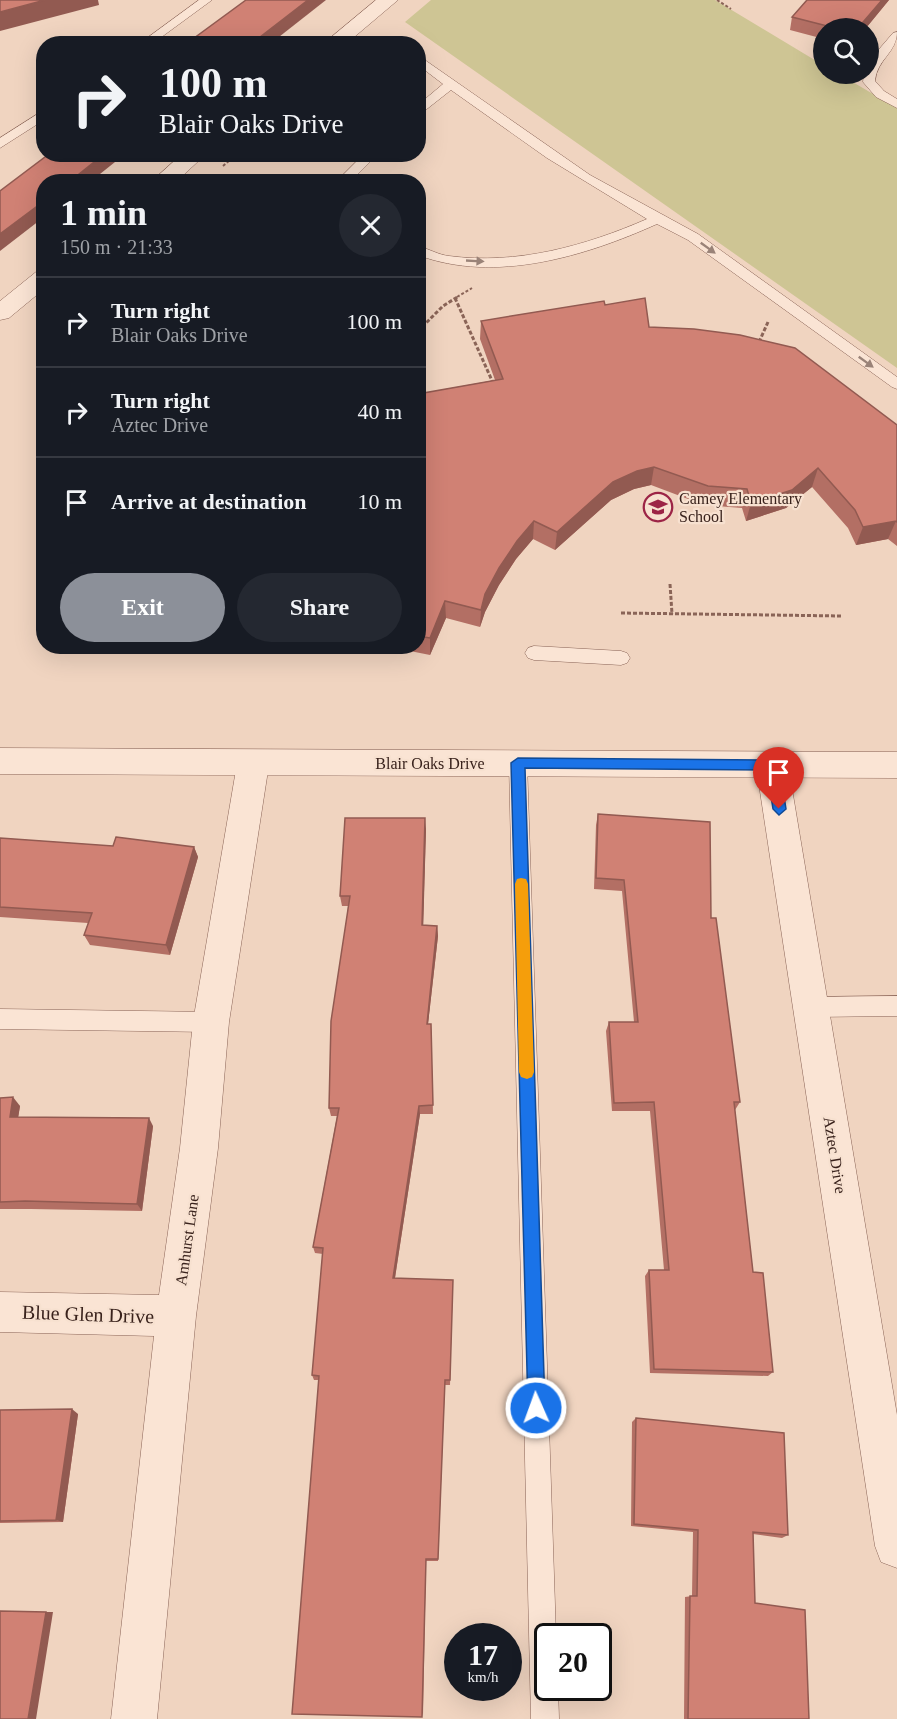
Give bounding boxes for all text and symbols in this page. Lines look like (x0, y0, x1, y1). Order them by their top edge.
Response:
map controls (813, 18, 879, 84)
button: search (813, 18, 879, 84)
icon: right (60, 60, 138, 138)
text: 100 m (159, 60, 268, 106)
text: Blair Oaks Drive (159, 109, 343, 139)
text: 1 min (60, 193, 147, 233)
button: close (339, 194, 402, 257)
text: 150 m · 21:33 (60, 236, 173, 258)
one-way arrow (700, 242, 716, 254)
one-way arrow (466, 257, 485, 266)
text: Turn right (111, 298, 210, 323)
icon: right (60, 306, 93, 339)
text: 100 m (346, 309, 402, 334)
text: Blair Oaks Drive (111, 324, 248, 346)
one-way arrow (858, 356, 874, 368)
text: Turn right (111, 388, 210, 413)
icon: right (60, 396, 93, 429)
text: 40 m (357, 399, 402, 424)
text: Aztec Drive (111, 414, 208, 436)
icon: arrive (60, 486, 93, 519)
text: Arrive at destination (111, 489, 307, 514)
text: 10 m (357, 489, 402, 514)
place label: Camey Elementary School (679, 490, 802, 525)
school or university icon: Camey Elementary School (642, 491, 674, 523)
button: Exit (60, 573, 225, 642)
button: Share (237, 573, 402, 642)
pin (753, 747, 804, 809)
street label: Blair Oaks Drive (375, 755, 485, 772)
icon: arrive (762, 756, 795, 789)
street label: Aztec Drive (821, 1115, 849, 1195)
street label: Amhurst Lane (172, 1193, 202, 1287)
street label: Blue Glen Drive (22, 1301, 155, 1327)
position arrow (504, 1376, 568, 1440)
speed limit sign: 20 (534, 1623, 612, 1701)
text: 17 (468, 1638, 498, 1671)
text: km/h (468, 1669, 498, 1685)

